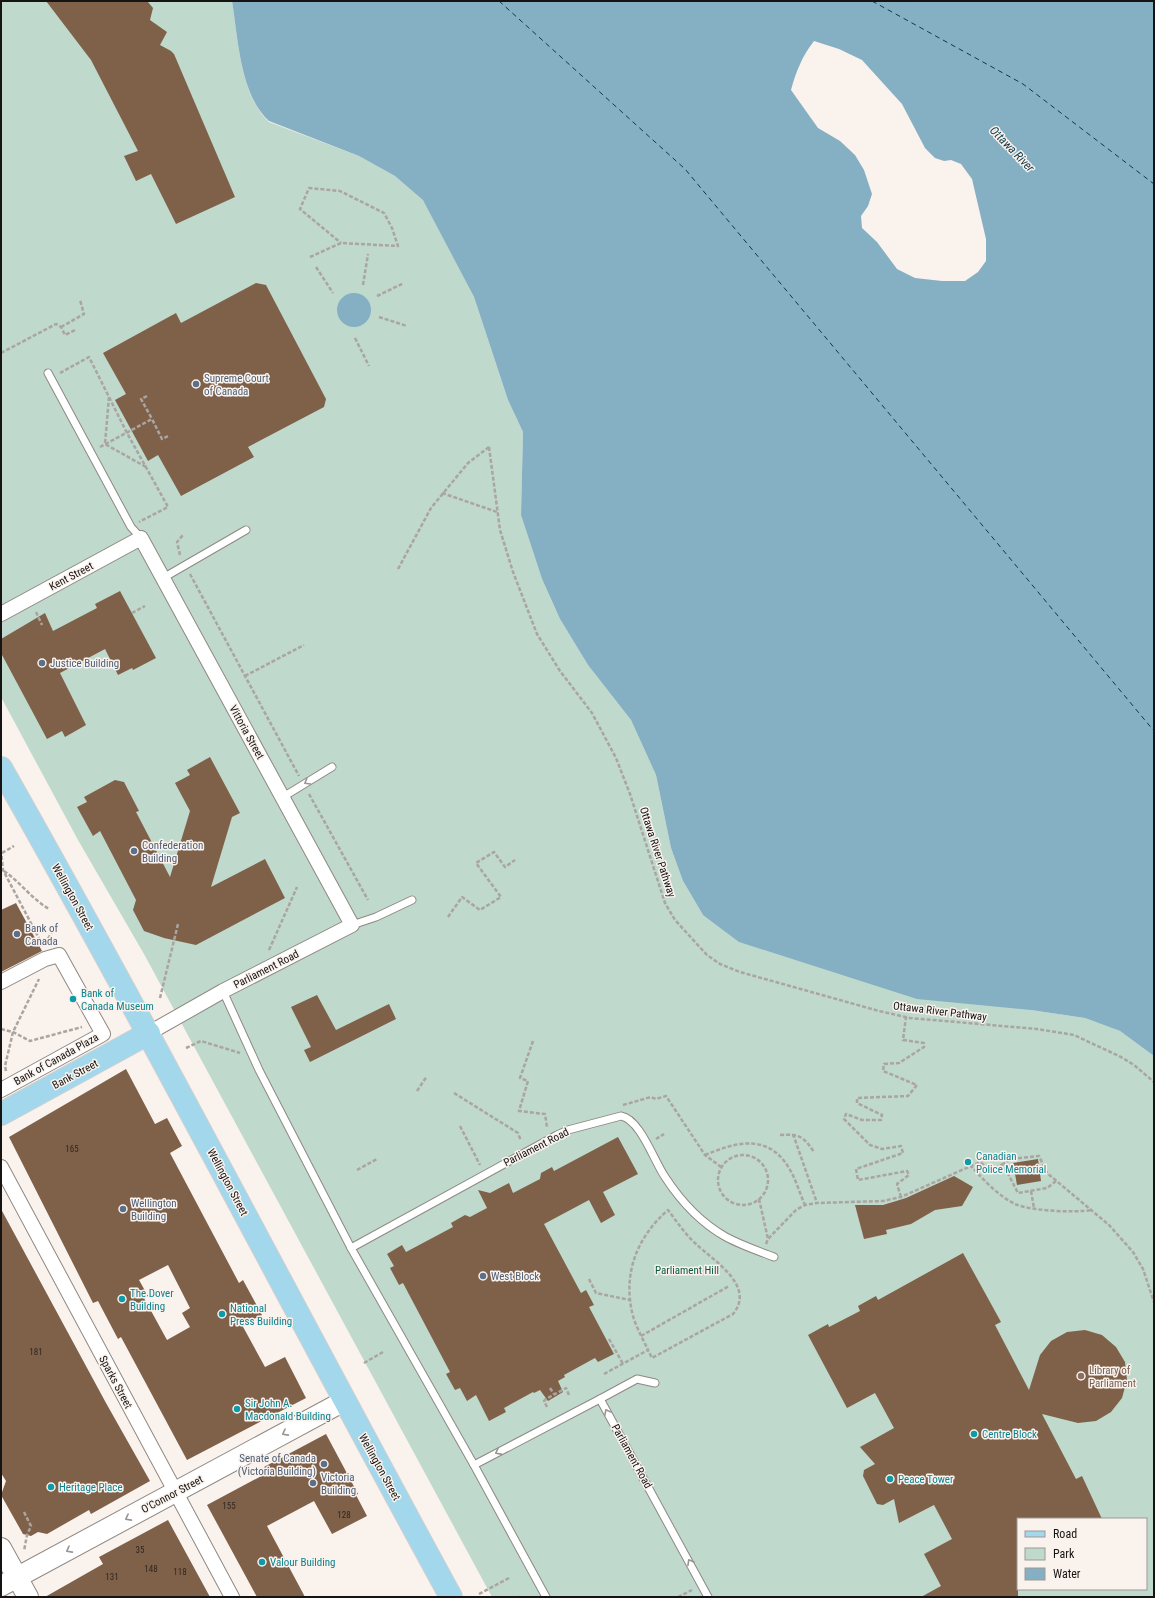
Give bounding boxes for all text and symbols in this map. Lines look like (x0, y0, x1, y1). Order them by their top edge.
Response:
water label: Ottawa River (987, 123, 1038, 175)
place label: Supreme Court of Canada (204, 372, 269, 398)
marker: Supreme Court of Canada (191, 379, 201, 389)
street label: Kent Street (47, 559, 95, 593)
place label: Justice Building (50, 657, 119, 670)
marker: Justice Building (37, 658, 47, 668)
street label: Vittoria Street (226, 703, 267, 762)
one-way arrow (304, 777, 311, 785)
street label: Ottawa River Pathway (637, 805, 678, 899)
place label: Confederation Building (142, 839, 203, 865)
marker: Confederation Building (129, 846, 139, 856)
street label: Wellington Street (49, 862, 96, 933)
place label: Bank of Canada (25, 922, 59, 948)
marker: Bank of Canada (12, 929, 22, 939)
street label: Parliament Road (231, 947, 301, 991)
place label: Bank of Canada Museum (81, 987, 154, 1013)
marker: Bank of Canada Museum (68, 994, 78, 1004)
street label: Ottawa River Pathway (892, 999, 988, 1024)
street label: Bank of Canada Plaza (12, 1031, 101, 1088)
street label: Bank Street (50, 1057, 100, 1092)
street label: Parliament Road (501, 1125, 571, 1169)
house number: 165 (65, 1144, 79, 1154)
street label: Wellington Street (204, 1147, 251, 1218)
place label: Canadian Police Memorial (976, 1150, 1046, 1176)
marker: Canadian Police Memorial (963, 1157, 973, 1167)
place label: Wellington Building (131, 1197, 177, 1223)
marker: Wellington Building (118, 1204, 128, 1214)
park label: Parliament Hill (655, 1264, 719, 1277)
place label: West Block (491, 1270, 539, 1283)
marker: West Block (478, 1271, 488, 1281)
place label: The Dover Building (130, 1287, 174, 1313)
marker: The Dover Building (117, 1294, 127, 1304)
place label: National Press Building (230, 1302, 292, 1328)
marker: National Press Building (217, 1309, 227, 1319)
house number: 181 (29, 1347, 43, 1357)
street label: Sparks Street (96, 1354, 135, 1411)
place label: Library of Parliament (1089, 1364, 1136, 1390)
marker: Library of Parliament (1076, 1371, 1086, 1381)
place label: Sir John A. Macdonald Building (245, 1397, 331, 1423)
marker: Sir John A. Macdonald Building (232, 1404, 242, 1414)
one-way arrow (605, 1408, 612, 1416)
street label: Parliament Road (609, 1422, 655, 1491)
one-way arrow (282, 1428, 289, 1436)
place label: Centre Block (982, 1428, 1037, 1441)
marker: Centre Block (969, 1429, 979, 1439)
street label: Wellington Street (356, 1432, 403, 1503)
one-way arrow (495, 1447, 502, 1455)
place label: Senate of Canada (Victoria Building) (238, 1452, 316, 1478)
marker: Senate of Canada (Victoria Building) (319, 1459, 329, 1469)
place label: Victoria Building (321, 1471, 356, 1497)
street label: O'Connor Street (139, 1473, 205, 1516)
place label: Peace Tower (898, 1473, 954, 1486)
marker: Peace Tower (885, 1474, 895, 1484)
marker: Victoria Building (308, 1478, 318, 1488)
place label: Heritage Place (59, 1481, 123, 1494)
marker: Heritage Place (46, 1482, 56, 1492)
house number: 155 (222, 1501, 236, 1511)
house number: 128 (337, 1510, 351, 1520)
one-way arrow (125, 1513, 132, 1520)
legend (1017, 1518, 1147, 1590)
text: Road (1053, 1527, 1077, 1541)
one-way arrow (66, 1545, 74, 1552)
house number: 35 (136, 1545, 145, 1555)
text: Park (1053, 1547, 1075, 1561)
place label: Valour Building (270, 1556, 336, 1569)
marker: Valour Building (257, 1557, 267, 1567)
one-way arrow (687, 1559, 695, 1566)
house number: 148 (144, 1564, 158, 1574)
house number: 118 (173, 1567, 187, 1577)
text: Water (1053, 1567, 1081, 1581)
house number: 131 (105, 1572, 119, 1582)

